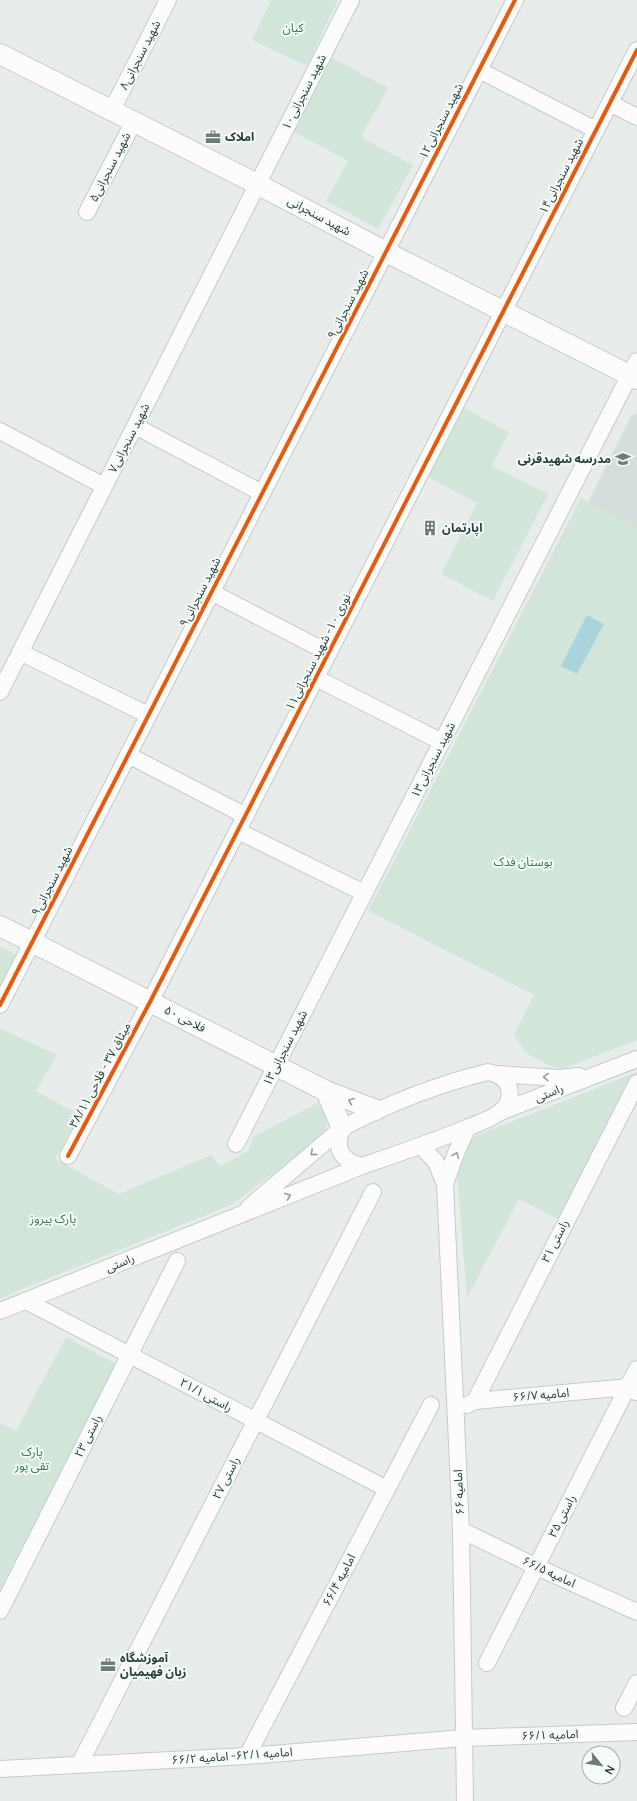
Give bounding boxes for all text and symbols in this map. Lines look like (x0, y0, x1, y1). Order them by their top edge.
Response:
street label: شهید سنجرانی۸ (115, 17, 164, 93)
park label: کیان (282, 19, 305, 36)
street label: شهید سنجرانی۱۰ (277, 51, 330, 133)
street label: شهید سنجرانی۱۲ (414, 80, 467, 162)
office icon: املاک (204, 128, 222, 146)
place label: املاک (225, 128, 254, 145)
street label: شهید سنجرانی۵ (85, 129, 134, 205)
street label: شهید سنجرانی۱۴ (534, 135, 587, 217)
street label: شهید سنجرانی (285, 192, 354, 239)
street label: شهید سنجرانی۹ (323, 266, 372, 342)
street label: شهید سنجرانی۷ (104, 400, 153, 476)
place label: مدرسه شهیدقرنی (518, 450, 611, 467)
school or university icon: مدرسه شهیدقرنی (614, 450, 632, 468)
building icon: اپارتمان (421, 519, 439, 537)
place label: اپارتمان (442, 519, 482, 537)
street label: شهید سنجرانی۹ (175, 554, 224, 630)
street label: نوری ۱۰- شهید سنجرانی۱۱ (281, 590, 354, 713)
street label: شهید سنجرانی۱۳ (406, 719, 459, 801)
street label: شهید سنجرانی۹ (27, 843, 76, 919)
park label: بوستان فدک (493, 853, 553, 870)
street label: فلاحی ۵۰ (162, 1001, 209, 1036)
street label: شهید سنجرانی۱۳ (258, 1007, 311, 1089)
street label: میثاق ۳۷ - فلاحی ۳۸/۱۱ (65, 1019, 135, 1130)
one-way arrow (543, 1073, 549, 1082)
street label: راستی (532, 1079, 566, 1106)
one-way arrow (348, 1097, 355, 1105)
one-way arrow (310, 1148, 317, 1155)
one-way arrow (451, 1152, 459, 1159)
one-way arrow (285, 1192, 292, 1200)
park label: پارک پیروز (29, 1210, 76, 1227)
street label: راستی ۳۱ (537, 1217, 573, 1265)
street label: راستی (103, 1249, 137, 1276)
street label: راستی ۲۱/۱ (177, 1374, 236, 1416)
street label: امامیه ۶۶/۷ (512, 1384, 570, 1405)
street label: راستی ۲۳ (70, 1412, 106, 1460)
park label: پارک تقی پور (14, 1443, 50, 1474)
street label: راستی ۲۷ (208, 1454, 244, 1502)
street label: امامیه ۶۶ (449, 1469, 468, 1515)
street label: راستی ۳۵ (544, 1492, 580, 1540)
street label: امامیه ۶۶/۴ (318, 1551, 359, 1609)
street label: امامیه ۶۶/۵ (520, 1552, 579, 1591)
place label: آموزشگاه زبان فهیمیان (120, 1649, 186, 1680)
office icon: آموزشگاه زبان فهیمیان (99, 1656, 117, 1674)
street label: امامیه ۶۶/۱ (521, 1725, 579, 1744)
street label: امامیه ۶۲/۱- امامیه ۶۶/۲ (171, 1743, 293, 1768)
north arrow (581, 1745, 621, 1785)
text: N (602, 1763, 619, 1778)

